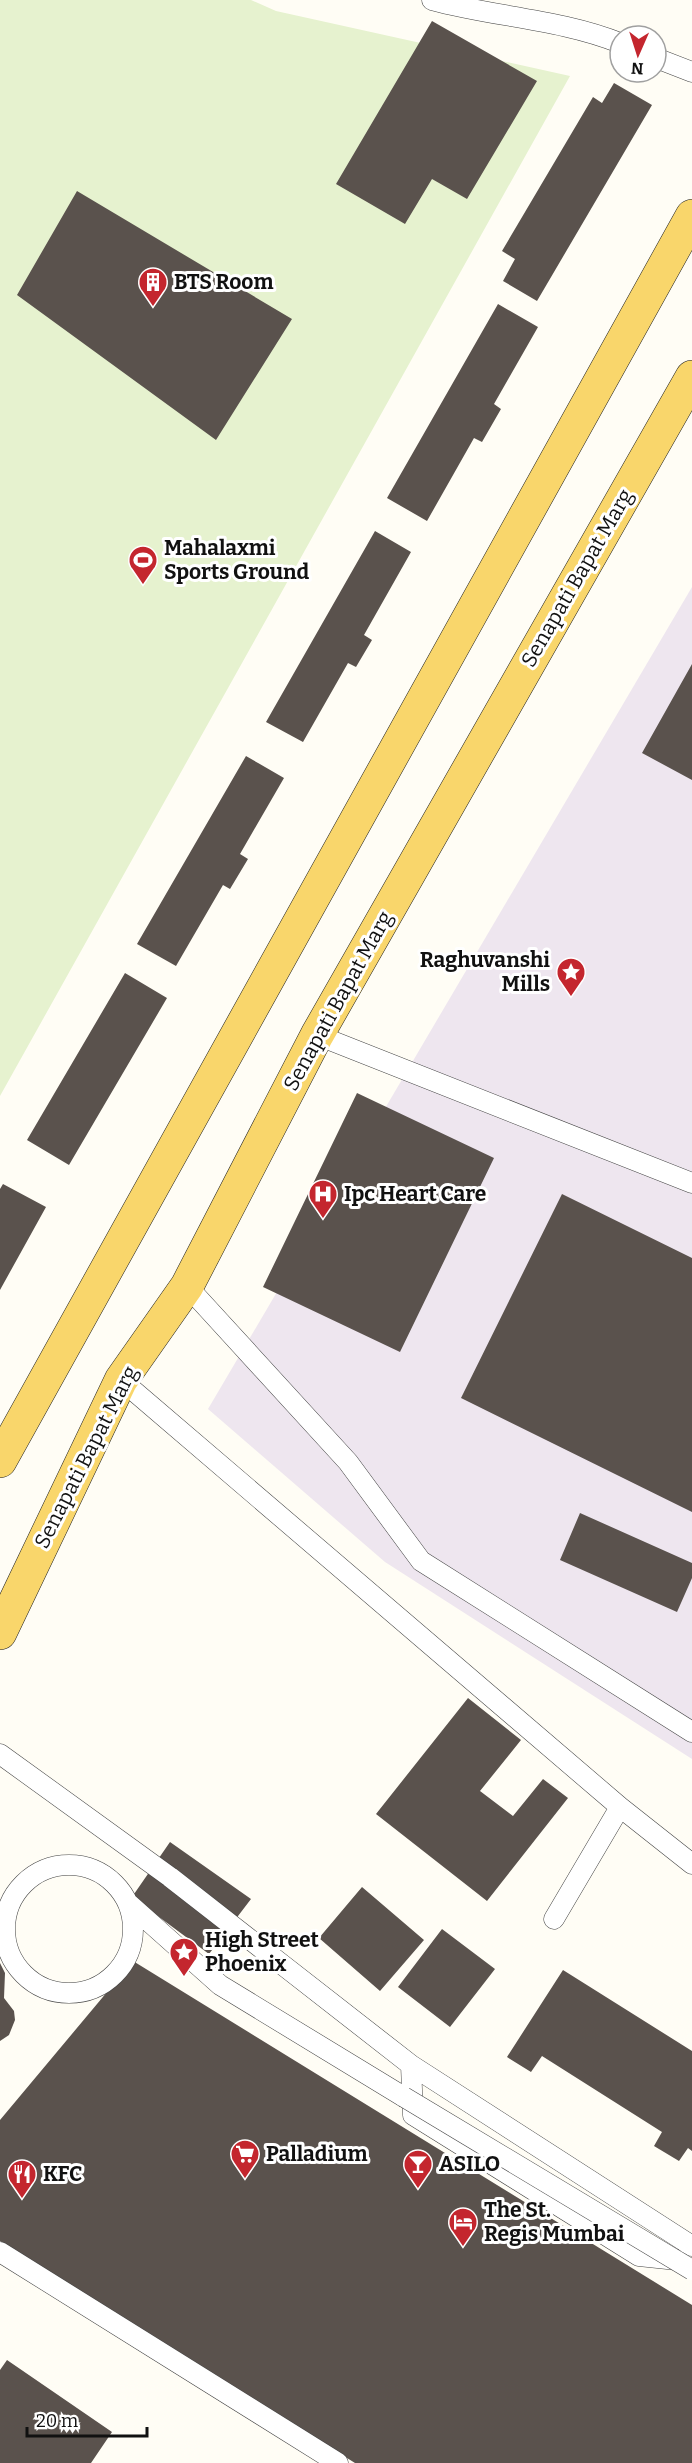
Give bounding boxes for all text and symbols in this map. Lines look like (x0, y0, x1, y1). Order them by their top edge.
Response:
north arrow (608, 24, 668, 84)
text: N (631, 59, 644, 78)
building icon: BTS Room (137, 266, 169, 308)
place label: BTS Room (174, 269, 273, 295)
street label: Senapati Bapat Marg (515, 484, 639, 672)
place label: Mahalaxmi Sports Ground (164, 535, 310, 585)
sports icon: Mahalaxmi Sports Ground (127, 544, 159, 586)
street label: Senapati Bapat Marg (278, 906, 398, 1095)
place label: Raghuvanshi Mills (420, 947, 550, 997)
place icon: Raghuvanshi Mills (555, 956, 587, 998)
hospital icon: Ipc Heart Care (307, 1178, 339, 1220)
place label: Ipc Heart Care (344, 1181, 486, 1207)
street label: Senapati Bapat Marg (29, 1361, 143, 1553)
place label: High Street Phoenix (205, 1927, 320, 1977)
place icon: High Street Phoenix (168, 1936, 200, 1978)
supermarket icon: Palladium (229, 2138, 261, 2180)
place label: Palladium (266, 2141, 368, 2167)
bar icon: ASILO (402, 2148, 434, 2190)
place label: ASILO (439, 2151, 500, 2177)
restaurant icon: KFC (6, 2158, 38, 2200)
place label: KFC (43, 2161, 82, 2187)
place label: The St. Regis Mumbai (484, 2197, 625, 2247)
hotel icon: The St. Regis Mumbai (447, 2206, 479, 2248)
scale bar (27, 2400, 147, 2438)
text: 20 m (36, 2410, 78, 2432)

